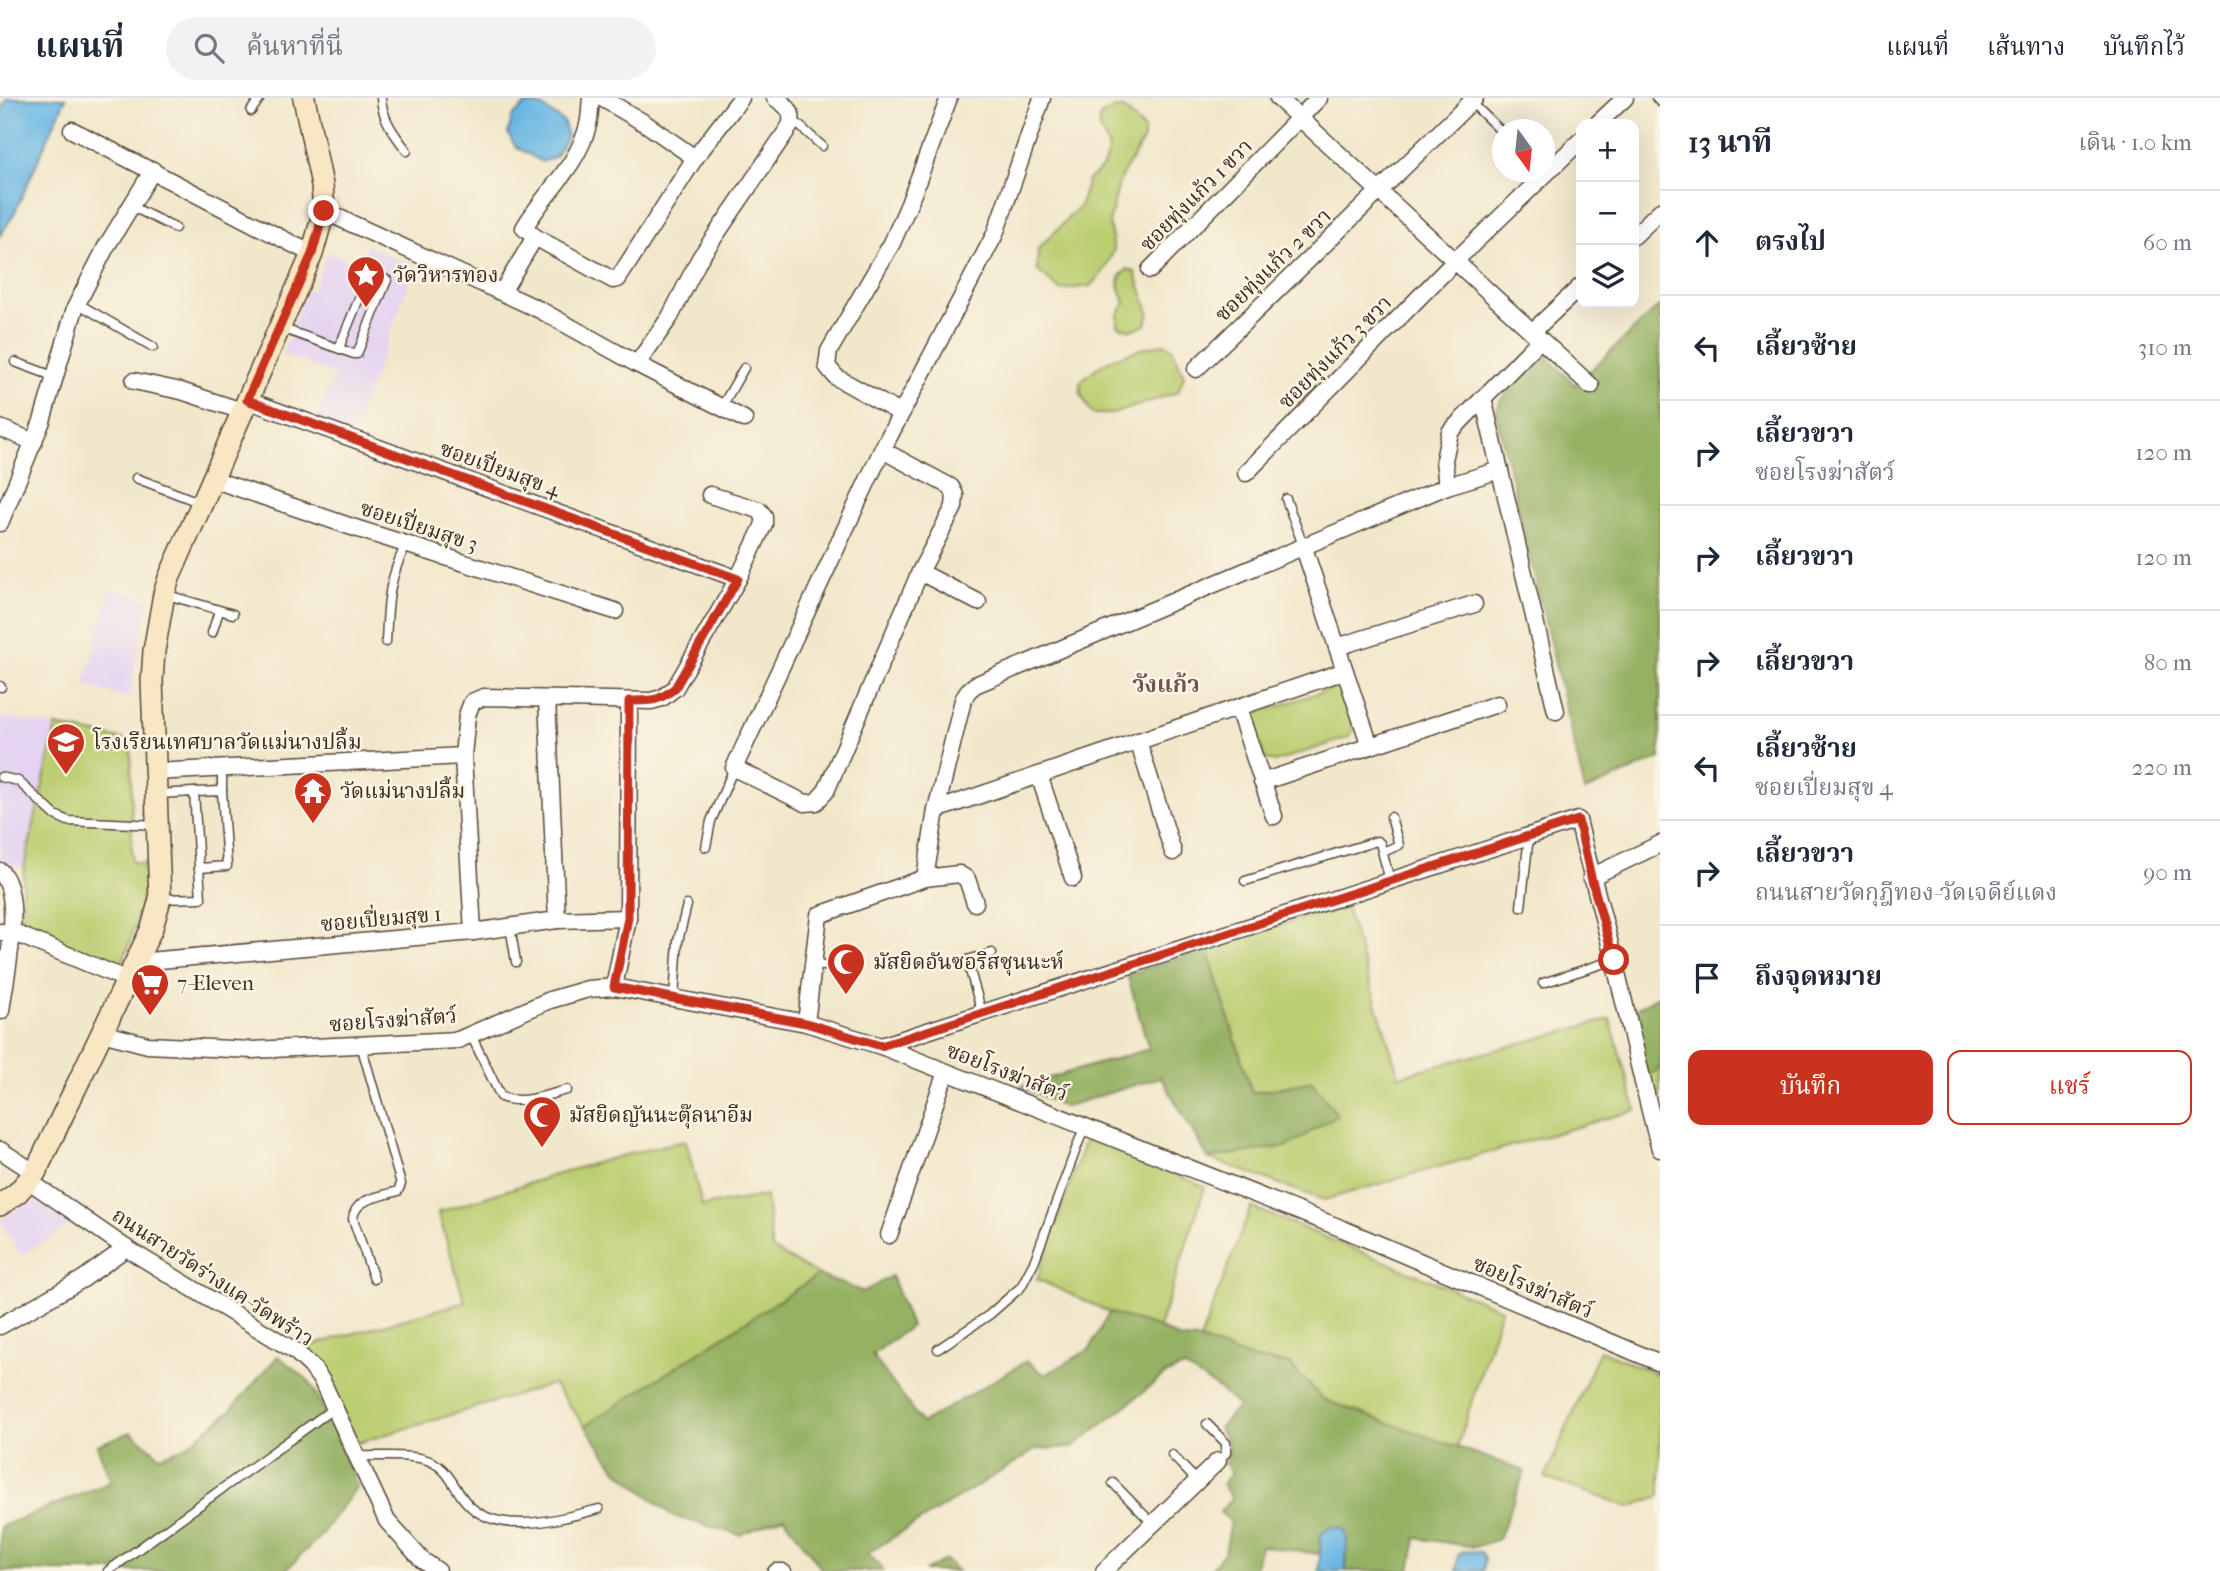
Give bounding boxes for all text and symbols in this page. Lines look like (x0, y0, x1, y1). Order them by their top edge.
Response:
search box (166, 17, 656, 80)
text: แผนที่ (35, 27, 124, 66)
icon: search (190, 29, 228, 67)
text: ค้นหาที่นี่ (246, 31, 343, 62)
text: แผนที่ (1886, 33, 1949, 61)
text: เส้นทาง (1987, 33, 2065, 61)
text: บันทึกไว้ (2103, 33, 2185, 61)
north arrow (1492, 119, 1555, 182)
map controls (1576, 119, 1639, 308)
button: + (1576, 119, 1639, 182)
text: 13 นาที (1688, 125, 1772, 160)
text: เดิน · 1.0 km (2079, 129, 2192, 156)
street label: ซอยทุ่งแก้ว 1 ขวา (1135, 134, 1258, 257)
button: − (1576, 182, 1639, 245)
route end (308, 195, 339, 226)
street label: ซอยทุ่งแก้ว 2 ขวา (1210, 204, 1337, 328)
icon: ahead (1688, 224, 1726, 262)
text: ตรงไป (1755, 226, 1826, 257)
text: 60 m (2143, 229, 2192, 256)
button: layers (1576, 245, 1639, 308)
place icon: วัดวิหารทอง (345, 254, 387, 309)
place label: วัดวิหารทอง (393, 263, 498, 287)
street label: ซอยทุ่งแก้ว 3 ขวา (1274, 291, 1398, 415)
icon: left (1688, 329, 1726, 367)
text: เลี้ยวซ้าย (1755, 331, 1857, 362)
text: 310 m (2138, 334, 2192, 361)
text: เลี้ยวขวา (1755, 418, 1854, 449)
street label: ซอยเปี่ยมสุข 4 (436, 432, 565, 504)
icon: right (1688, 434, 1726, 472)
text: 120 m (2135, 439, 2192, 466)
text: ซอยโรงฆ่าสัตว์ (1755, 459, 1895, 486)
street label: ซอยเปี่ยมสุข 3 (357, 492, 482, 558)
icon: right (1688, 539, 1726, 577)
text: เลี้ยวขวา (1755, 541, 1854, 572)
text: 120 m (2135, 544, 2192, 571)
icon: right (1688, 644, 1726, 682)
text: เลี้ยวขวา (1755, 646, 1854, 677)
text: 80 m (2144, 649, 2192, 676)
district label: วังแก้ว (1132, 671, 1200, 698)
school or university icon: โรงเรียนเทศบาลวัดแม่นางปลื้ม (45, 721, 87, 776)
place label: โรงเรียนเทศบาลวัดแม่นางปลื้ม (92, 726, 362, 754)
text: เลี้ยวซ้าย (1755, 733, 1857, 764)
icon: left (1688, 749, 1726, 787)
text: 220 m (2132, 754, 2192, 781)
temple icon: วัดแม่นางปลื้ม (292, 770, 334, 825)
text: ซอยเปี่ยมสุข 4 (1755, 774, 1893, 801)
place label: วัดแม่นางปลื้ม (340, 775, 465, 803)
text: เลี้ยวขวา (1755, 838, 1854, 869)
icon: right (1688, 854, 1726, 892)
text: 90 m (2143, 859, 2192, 886)
text: ถนนสายวัดกุฎีทอง-วัดเจดีย์แดง (1755, 879, 2057, 906)
street label: ซอยเปี่ยมสุข 1 (319, 898, 442, 938)
mosque icon: มัสยิดอันซอริสซุนนะห์ (825, 941, 867, 996)
route start (1598, 944, 1629, 975)
place label: มัสยิดอันซอริสซุนนะห์ (873, 949, 1064, 976)
icon: arrive (1688, 959, 1726, 997)
text: ถึงจุดหมาย (1755, 961, 1882, 992)
supermarket icon: 7-Eleven (129, 962, 171, 1017)
place label: 7-Eleven (177, 971, 254, 995)
street label: ซอยโรงฆ่าสัตว์ (328, 1001, 458, 1036)
street label: ซอยโรงฆ่าสัตว์ (943, 1035, 1073, 1106)
button: บันทึก (1688, 1050, 1933, 1125)
button: แชร์ (1947, 1050, 2192, 1125)
mosque icon: มัสยิดญันนะตุ๊ลนาอีม (521, 1094, 563, 1149)
place label: มัสยิดญันนะตุ๊ลนาอีม (569, 1103, 753, 1129)
street label: ถนนสายวัดร่างแค-วัดพร้าว (108, 1203, 318, 1351)
street label: ซอยโรงฆ่าสัตว์ (1470, 1248, 1598, 1323)

